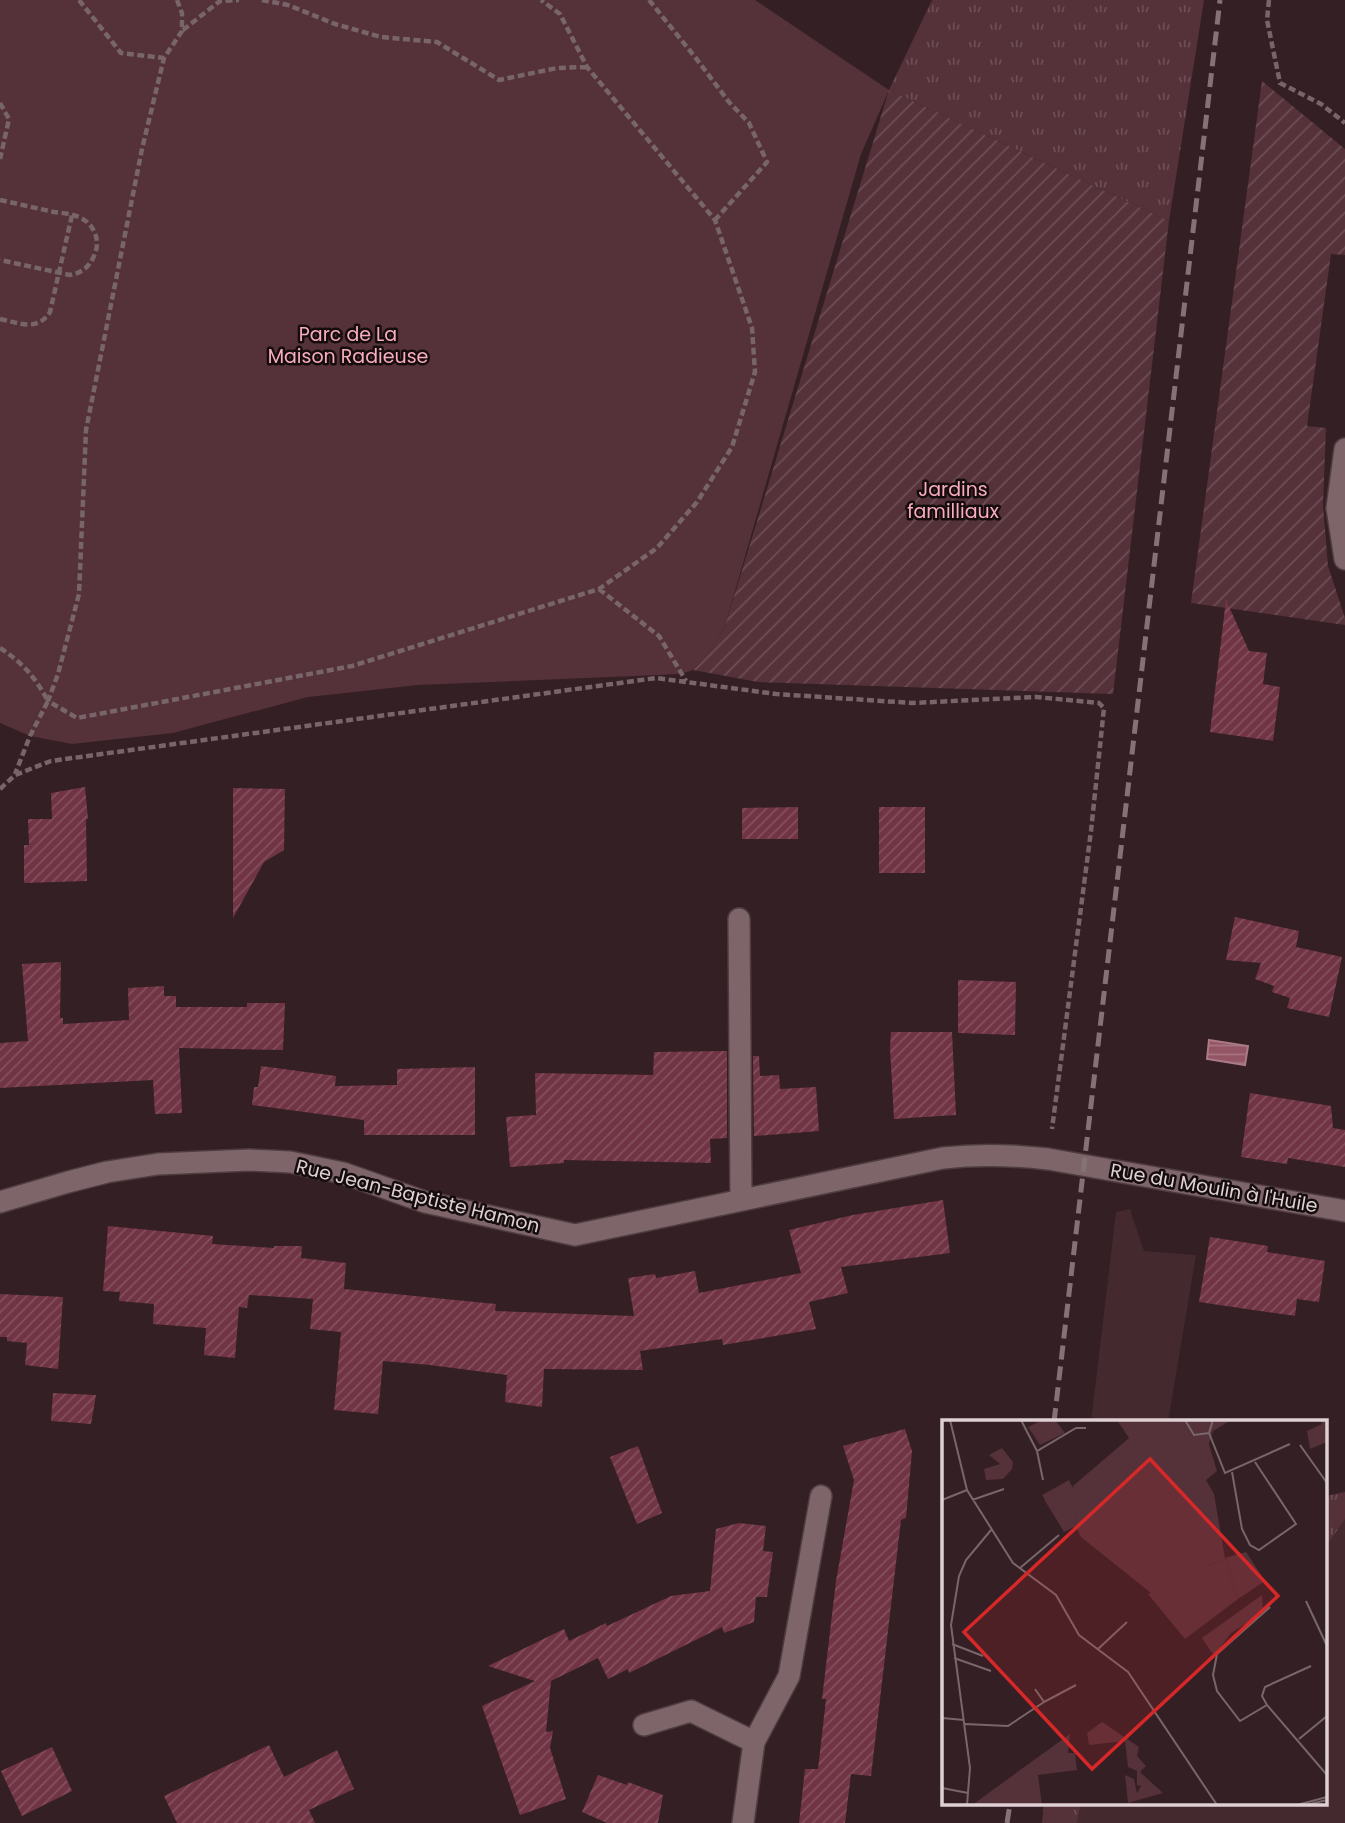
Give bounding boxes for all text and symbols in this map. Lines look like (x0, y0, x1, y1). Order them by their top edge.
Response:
park label: Parc de La Maison Radieuse (268, 321, 428, 370)
park label: Jardins familliaux (907, 476, 999, 525)
street label: Rue Jean-Baptiste Hamon (293, 1153, 543, 1239)
street label: Rue du Moulin à l'Huile (1108, 1156, 1320, 1220)
inset map (942, 1420, 1328, 1806)

